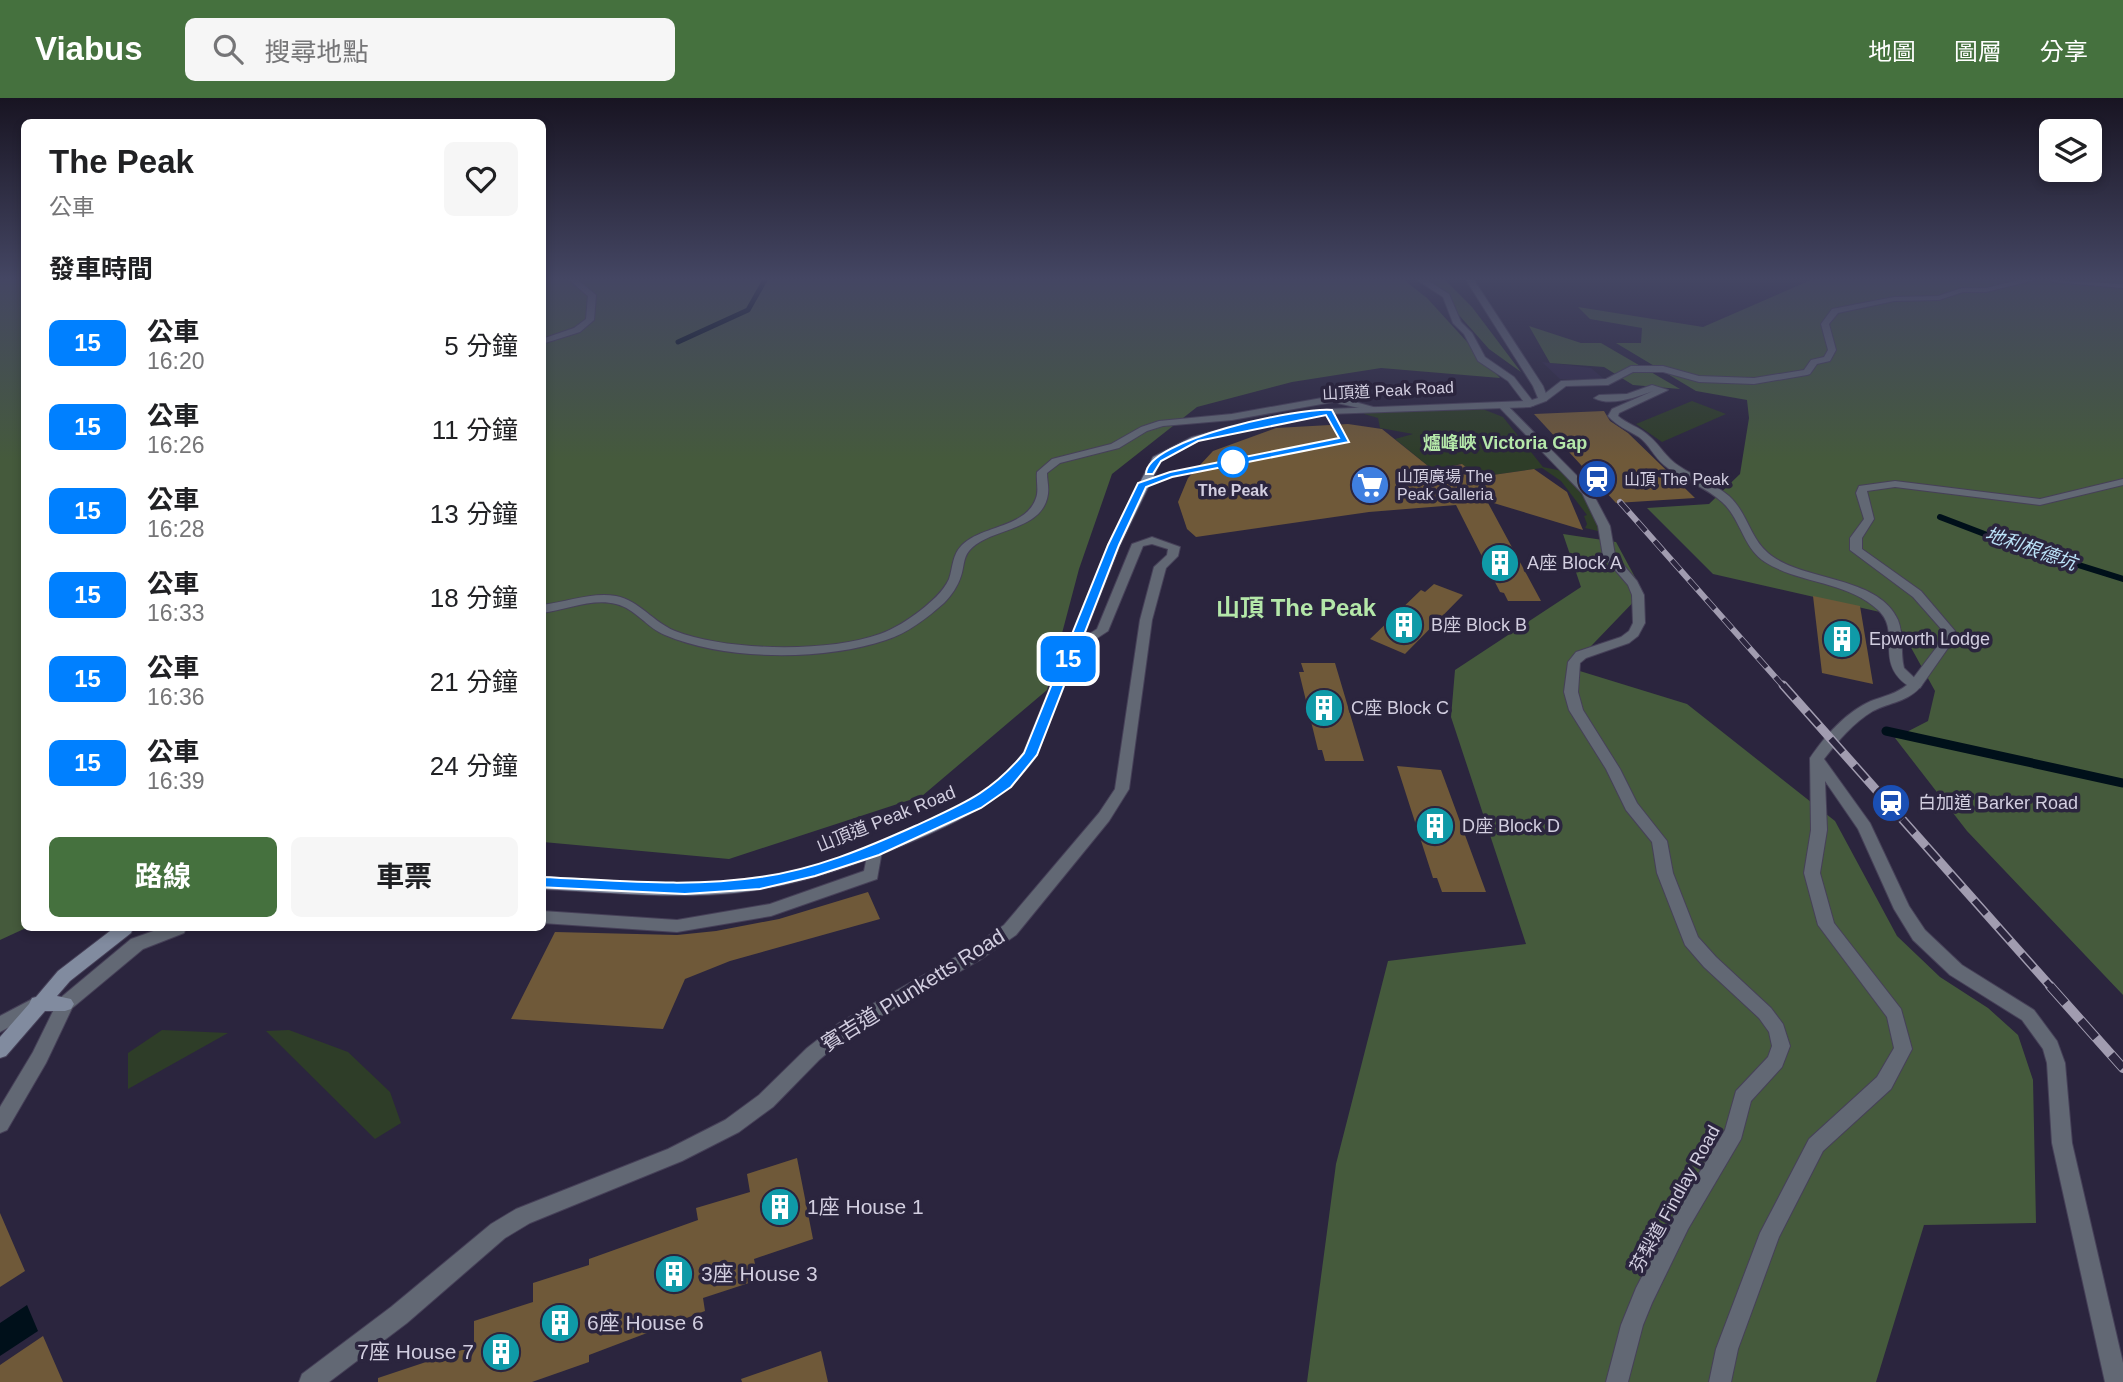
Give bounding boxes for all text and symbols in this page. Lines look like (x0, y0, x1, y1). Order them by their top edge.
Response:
search box (185, 18, 675, 81)
text: Viabus (35, 30, 143, 67)
icon: search (209, 30, 247, 68)
text: 搜尋地點 (265, 37, 369, 67)
text: 地圖 (1868, 38, 1916, 65)
text: 圖層 (1954, 38, 2002, 65)
text: 分享 (2040, 38, 2088, 65)
map controls (2039, 119, 2102, 182)
button: layers (2039, 119, 2102, 182)
button: heart (444, 142, 518, 216)
text: The Peak (49, 143, 194, 180)
text: 公車 (49, 194, 95, 220)
text: 發車時間 (49, 254, 153, 284)
text: 公車 (147, 317, 199, 347)
text: 15 (74, 329, 101, 356)
text: 5 分鐘 (444, 331, 518, 361)
text: 16:20 (147, 348, 205, 374)
street label: 山頂道 Peak Road (1322, 379, 1454, 402)
text: 公車 (147, 401, 199, 431)
text: 15 (74, 413, 101, 440)
text: 11 分鐘 (432, 415, 518, 445)
text: 16:26 (147, 432, 205, 458)
district label: 爐峰峽 Victoria Gap (1423, 433, 1587, 453)
marker: The Peak (1218, 447, 1248, 477)
station icon: 山頂 The Peak (1576, 458, 1618, 500)
supermarket icon: 山頂廣場 The Peak Galleria (1349, 464, 1391, 506)
place label: 山頂廣場 The Peak Galleria (1397, 468, 1493, 503)
place label: 山頂 The Peak (1624, 471, 1730, 488)
place label: The Peak (1198, 482, 1268, 499)
text: 公車 (147, 485, 199, 515)
text: 15 (74, 497, 101, 524)
text: 13 分鐘 (430, 499, 518, 529)
text: 16:28 (147, 516, 205, 542)
water label: 地利根德坑 (1982, 523, 2082, 575)
building icon: A座 Block A (1479, 542, 1521, 584)
place label: A座 Block A (1527, 553, 1622, 573)
text: 公車 (147, 569, 199, 599)
text: 15 (74, 581, 101, 608)
text: 18 分鐘 (430, 583, 518, 613)
district label: 山頂 The Peak (1216, 594, 1377, 621)
text: 16:33 (147, 600, 205, 626)
building icon: B座 Block B (1383, 604, 1425, 646)
place label: B座 Block B (1431, 615, 1527, 635)
building icon: Epworth Lodge (1821, 618, 1863, 660)
place label: Epworth Lodge (1869, 629, 1990, 649)
line badge: 15 (1036, 636, 1100, 682)
text: 15 (1055, 645, 1081, 672)
text: 公車 (147, 653, 199, 683)
text: 15 (74, 665, 101, 692)
text: 21 分鐘 (430, 667, 518, 697)
text: 16:36 (147, 684, 205, 710)
building icon: C座 Block C (1303, 687, 1345, 729)
place label: C座 Block C (1351, 698, 1449, 718)
text: 公車 (147, 737, 199, 767)
text: 15 (74, 749, 101, 776)
text: 24 分鐘 (430, 751, 518, 781)
text: 16:39 (147, 768, 205, 794)
street label: 山頂道 Peak Road (814, 782, 958, 856)
station icon: 白加道 Barker Road (1870, 782, 1912, 824)
place label: 白加道 Barker Road (1918, 793, 2078, 813)
building icon: D座 Block D (1414, 805, 1456, 847)
place label: D座 Block D (1462, 816, 1560, 836)
button: 路線 (49, 837, 277, 917)
button: 車票 (291, 837, 518, 917)
street label: 賓吉道 Plunketts Road (817, 924, 1008, 1055)
street label: 芬梨道 Findlay Road (1626, 1122, 1724, 1276)
building icon: 1座 House 1 (759, 1186, 801, 1228)
place label: 1座 House 1 (807, 1195, 924, 1218)
building icon: 3座 House 3 (653, 1253, 695, 1295)
place label: 3座 House 3 (701, 1262, 818, 1285)
building icon: 6座 House 6 (539, 1302, 581, 1344)
place label: 6座 House 6 (587, 1311, 704, 1334)
building icon: 7座 House 7 (480, 1331, 522, 1373)
place label: 7座 House 7 (357, 1340, 474, 1363)

